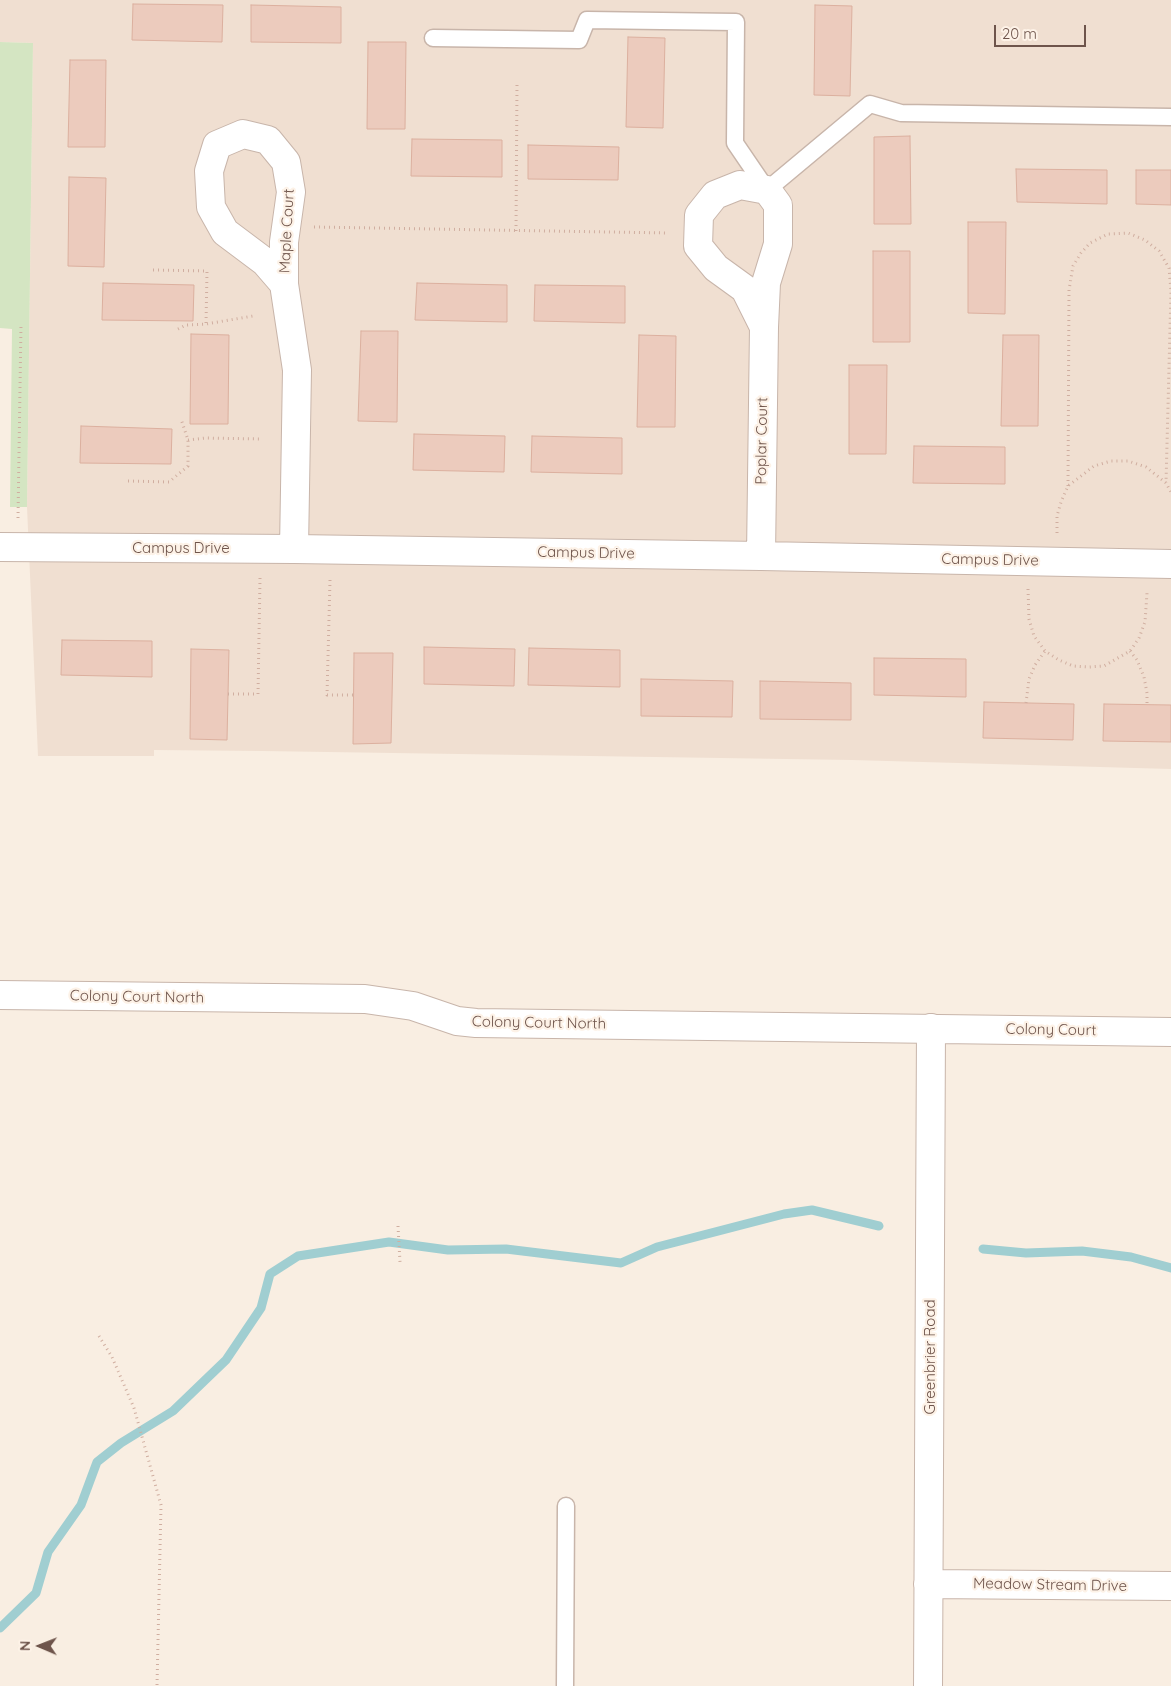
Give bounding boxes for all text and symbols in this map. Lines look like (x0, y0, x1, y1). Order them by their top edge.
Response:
scale bar (996, 15, 1088, 47)
text: 20 m (1002, 24, 1037, 43)
street label: Maple Court (276, 188, 298, 274)
street label: Poplar Court (752, 397, 772, 485)
street label: Campus Drive (132, 539, 230, 557)
street label: Campus Drive (537, 543, 635, 563)
street label: Campus Drive (941, 550, 1039, 570)
street label: Colony Court North (70, 987, 204, 1007)
street label: Colony Court North (472, 1013, 606, 1033)
street label: Colony Court (1006, 1020, 1096, 1040)
street label: Greenbrier Road (921, 1299, 939, 1415)
street label: Meadow Stream Drive (973, 1575, 1127, 1595)
north arrow (15, 1621, 65, 1671)
text: N (16, 1640, 34, 1651)

